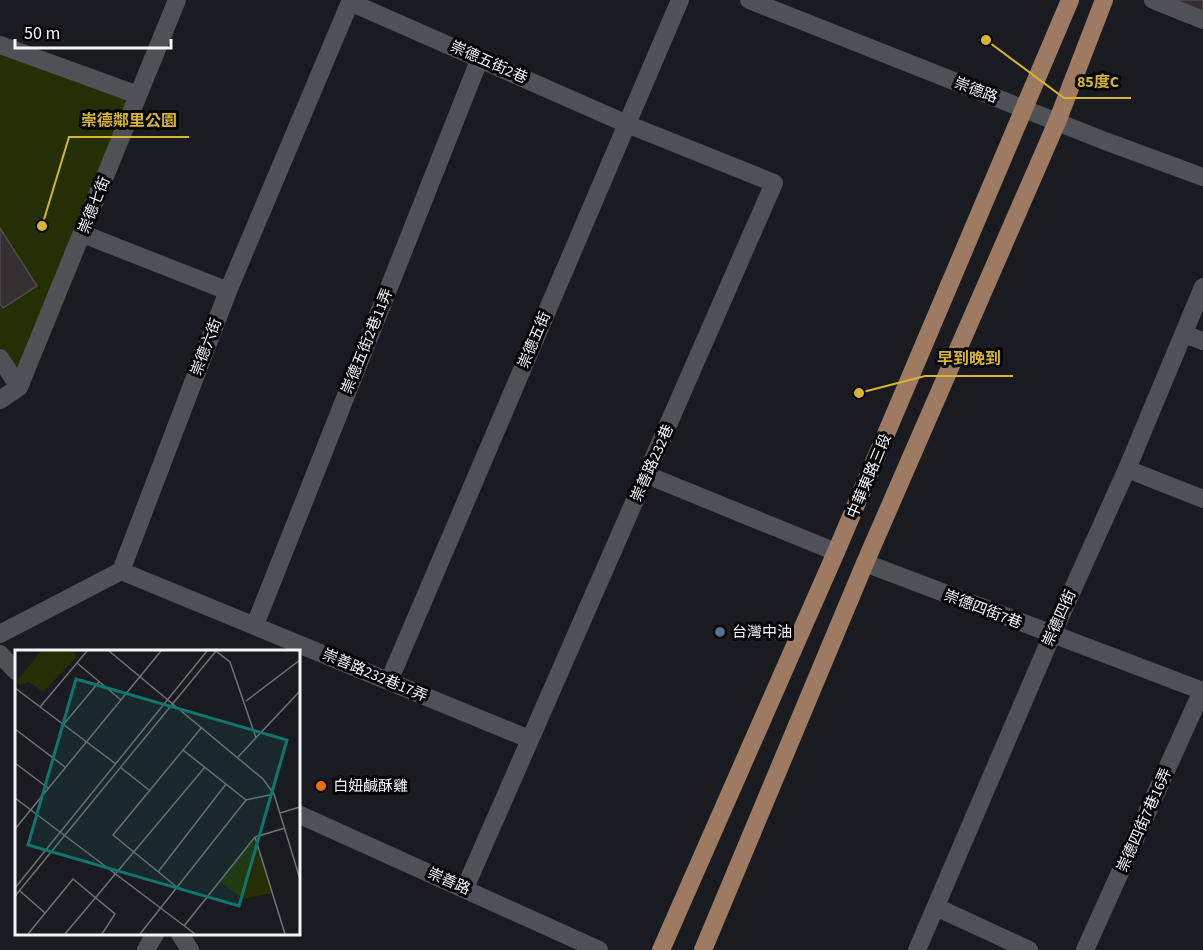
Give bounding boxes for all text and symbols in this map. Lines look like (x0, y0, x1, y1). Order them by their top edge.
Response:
scale bar (15, 12, 171, 50)
text: 50 m (24, 21, 60, 46)
street label: 崇德五街2巷 (447, 36, 531, 89)
callout: 85度C (1064, 64, 1131, 98)
text: 85度C (1077, 71, 1119, 93)
street label: 崇德路 (951, 73, 1001, 108)
callout: 崇德鄰里公園 (69, 103, 189, 137)
text: 崇德鄰里公園 (81, 110, 177, 132)
street label: 崇德七街 (73, 173, 115, 237)
street label: 崇德五街2巷11弄 (337, 285, 398, 397)
street label: 崇德五街 (513, 308, 556, 372)
street label: 崇德六街 (186, 315, 227, 379)
callout: 早到晚到 (925, 342, 1013, 376)
text: 早到晚到 (937, 348, 1001, 370)
street label: 崇善路232巷 (626, 421, 679, 505)
street label: 中華東路三段 (842, 431, 897, 522)
street label: 崇德四街7巷 (941, 585, 1025, 634)
street label: 崇德四街 (1038, 587, 1081, 650)
place label: 台灣中油 (732, 622, 792, 643)
marker: 台灣中油 (713, 625, 727, 639)
street label: 崇善路232巷17弄 (319, 644, 431, 707)
inset map (15, 650, 300, 935)
street label: 崇德四街7巷16弄 (1112, 765, 1177, 876)
place label: 白妞鹹酥雞 (333, 776, 408, 797)
marker: 白妞鹹酥雞 (314, 779, 328, 793)
street label: 崇善路 (424, 863, 474, 900)

